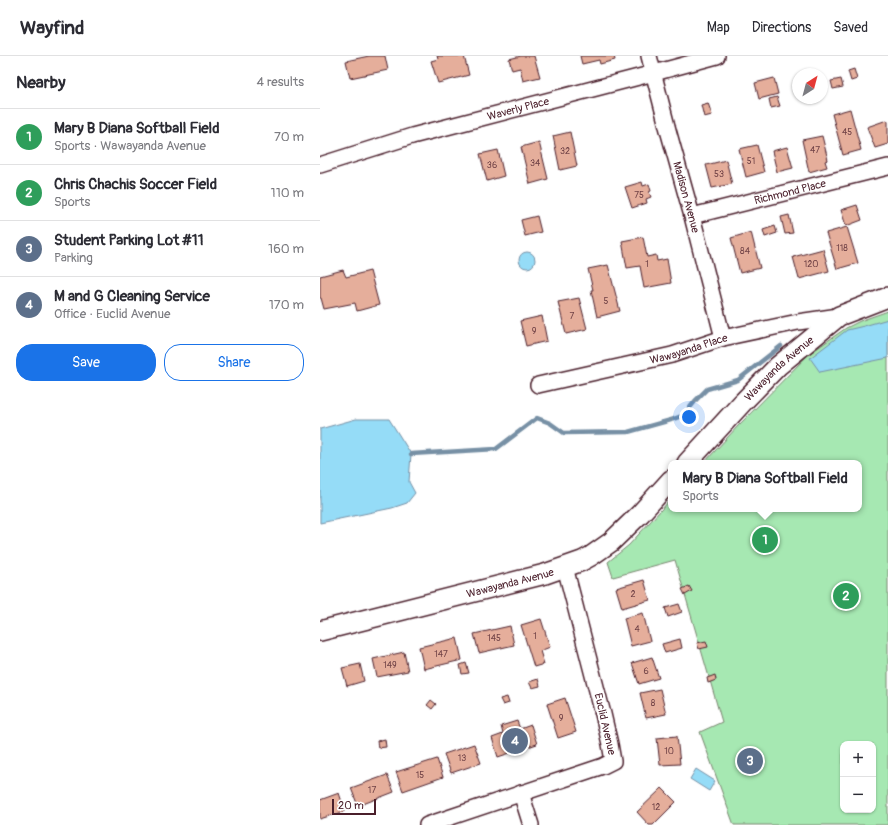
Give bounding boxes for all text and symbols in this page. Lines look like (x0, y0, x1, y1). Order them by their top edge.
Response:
text: Wayfind (20, 16, 84, 40)
text: Map (707, 19, 730, 36)
text: Directions (752, 19, 811, 36)
text: Saved (833, 19, 868, 36)
north arrow (792, 68, 828, 104)
text: Nearby (16, 72, 65, 93)
text: 4 results (257, 74, 304, 90)
street label: Waverly Place (486, 94, 551, 123)
text: Mary B Diana Softball Field (54, 119, 220, 138)
house number: 45 (842, 127, 852, 138)
text: 1 (26, 129, 32, 145)
text: 70 m (274, 129, 304, 145)
text: Sports · Wawayanda Avenue (54, 138, 206, 154)
house number: 47 (810, 145, 820, 156)
house number: 32 (560, 146, 570, 157)
house number: 51 (747, 156, 755, 167)
house number: 34 (530, 158, 541, 169)
house number: 36 (487, 160, 497, 171)
street label: Madison Avenue (671, 160, 703, 235)
house number: 53 (714, 169, 724, 180)
text: Chris Chachis Soccer Field (54, 175, 217, 194)
street label: Richmond Place (753, 176, 828, 207)
text: 2 (25, 185, 33, 201)
text: 110 m (271, 185, 304, 201)
house number: 75 (634, 190, 644, 201)
text: Sports (54, 194, 90, 210)
text: Student Parking Lot #11 (54, 231, 204, 250)
text: 3 (25, 241, 33, 257)
text: 160 m (268, 241, 304, 257)
house number: 118 (836, 243, 848, 254)
house number: 84 (740, 246, 751, 257)
text: Parking (54, 250, 93, 266)
house number: 1 (645, 259, 649, 270)
house number: 120 (804, 259, 818, 270)
text: M and G Cleaning Service (54, 287, 210, 306)
house number: 5 (604, 296, 609, 307)
text: 4 (25, 297, 33, 313)
text: 170 m (269, 297, 304, 313)
text: Office · Euclid Avenue (54, 306, 170, 322)
house number: 7 (570, 311, 575, 322)
house number: 9 (532, 326, 537, 337)
street label: Wawayanda Place (649, 331, 729, 366)
street label: Wawayanda Avenue (741, 333, 816, 403)
button: Save (16, 344, 156, 381)
button: Share (164, 344, 304, 381)
your location (679, 407, 699, 427)
popup (668, 460, 862, 512)
text: Mary B Diana Softball Field (682, 469, 848, 488)
text: Sports (682, 488, 719, 504)
pin: 1 (752, 525, 778, 555)
street label: Wawayanda Avenue (465, 565, 556, 600)
pin: 2 (833, 581, 859, 611)
house number: 2 (630, 589, 636, 600)
house number: 4 (634, 624, 640, 635)
house number: 1 (533, 631, 537, 642)
house number: 145 (487, 633, 501, 644)
house number: 147 (434, 649, 448, 660)
house number: 149 (383, 660, 397, 671)
house number: 6 (643, 666, 649, 677)
street label: Euclid Avenue (592, 692, 619, 757)
house number: 8 (651, 698, 656, 709)
house number: 9 (559, 713, 564, 724)
pin: 4 (502, 726, 528, 756)
map controls (840, 741, 876, 813)
button: + (840, 741, 876, 777)
house number: 10 (664, 746, 674, 757)
pin: 3 (737, 746, 763, 776)
house number: 13 (458, 753, 466, 764)
house number: 15 (416, 770, 424, 781)
button: − (840, 777, 876, 813)
house number: 17 (368, 785, 376, 796)
scale bar (332, 797, 376, 816)
text: 20 m (338, 799, 364, 812)
house number: 12 (652, 802, 660, 813)

